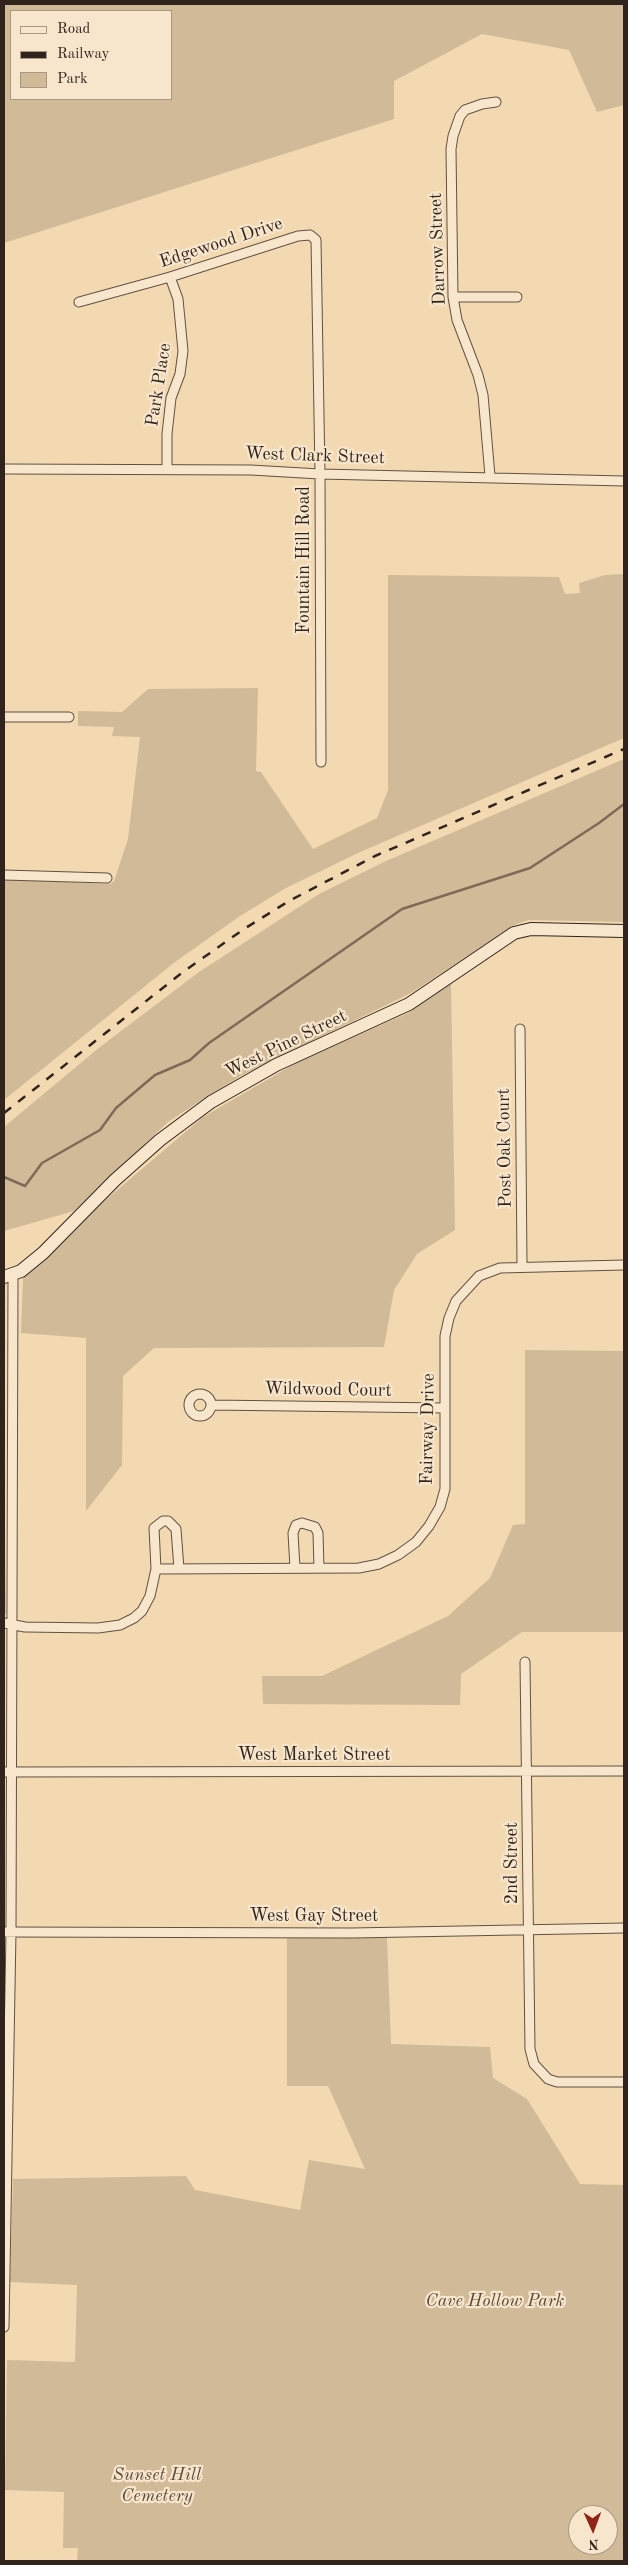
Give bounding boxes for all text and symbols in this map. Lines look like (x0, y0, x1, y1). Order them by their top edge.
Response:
legend (10, 10, 172, 100)
text: Road (57, 22, 90, 37)
text: Railway (57, 47, 110, 62)
text: Park (57, 72, 88, 87)
street label: Darrow Street (425, 192, 451, 306)
street label: Edgewood Drive (157, 213, 285, 273)
street label: Park Place (142, 342, 176, 428)
street label: West Clark Street (245, 443, 385, 469)
street label: Fountain Hill Road (293, 486, 315, 634)
street label: West Pine Street (222, 1005, 350, 1083)
street label: Post Oak Court (493, 1088, 517, 1208)
street label: Fairway Drive (416, 1373, 440, 1485)
street label: Wildwood Court (264, 1378, 392, 1402)
street label: West Market Street (238, 1744, 390, 1766)
street label: 2nd Street (501, 1822, 523, 1904)
street label: West Gay Street (250, 1905, 378, 1927)
park label: Cave Hollow Park (426, 2290, 564, 2312)
park label: Sunset Hill Cemetery (113, 2464, 201, 2506)
north arrow (568, 2505, 618, 2555)
text: N (588, 2537, 599, 2551)

